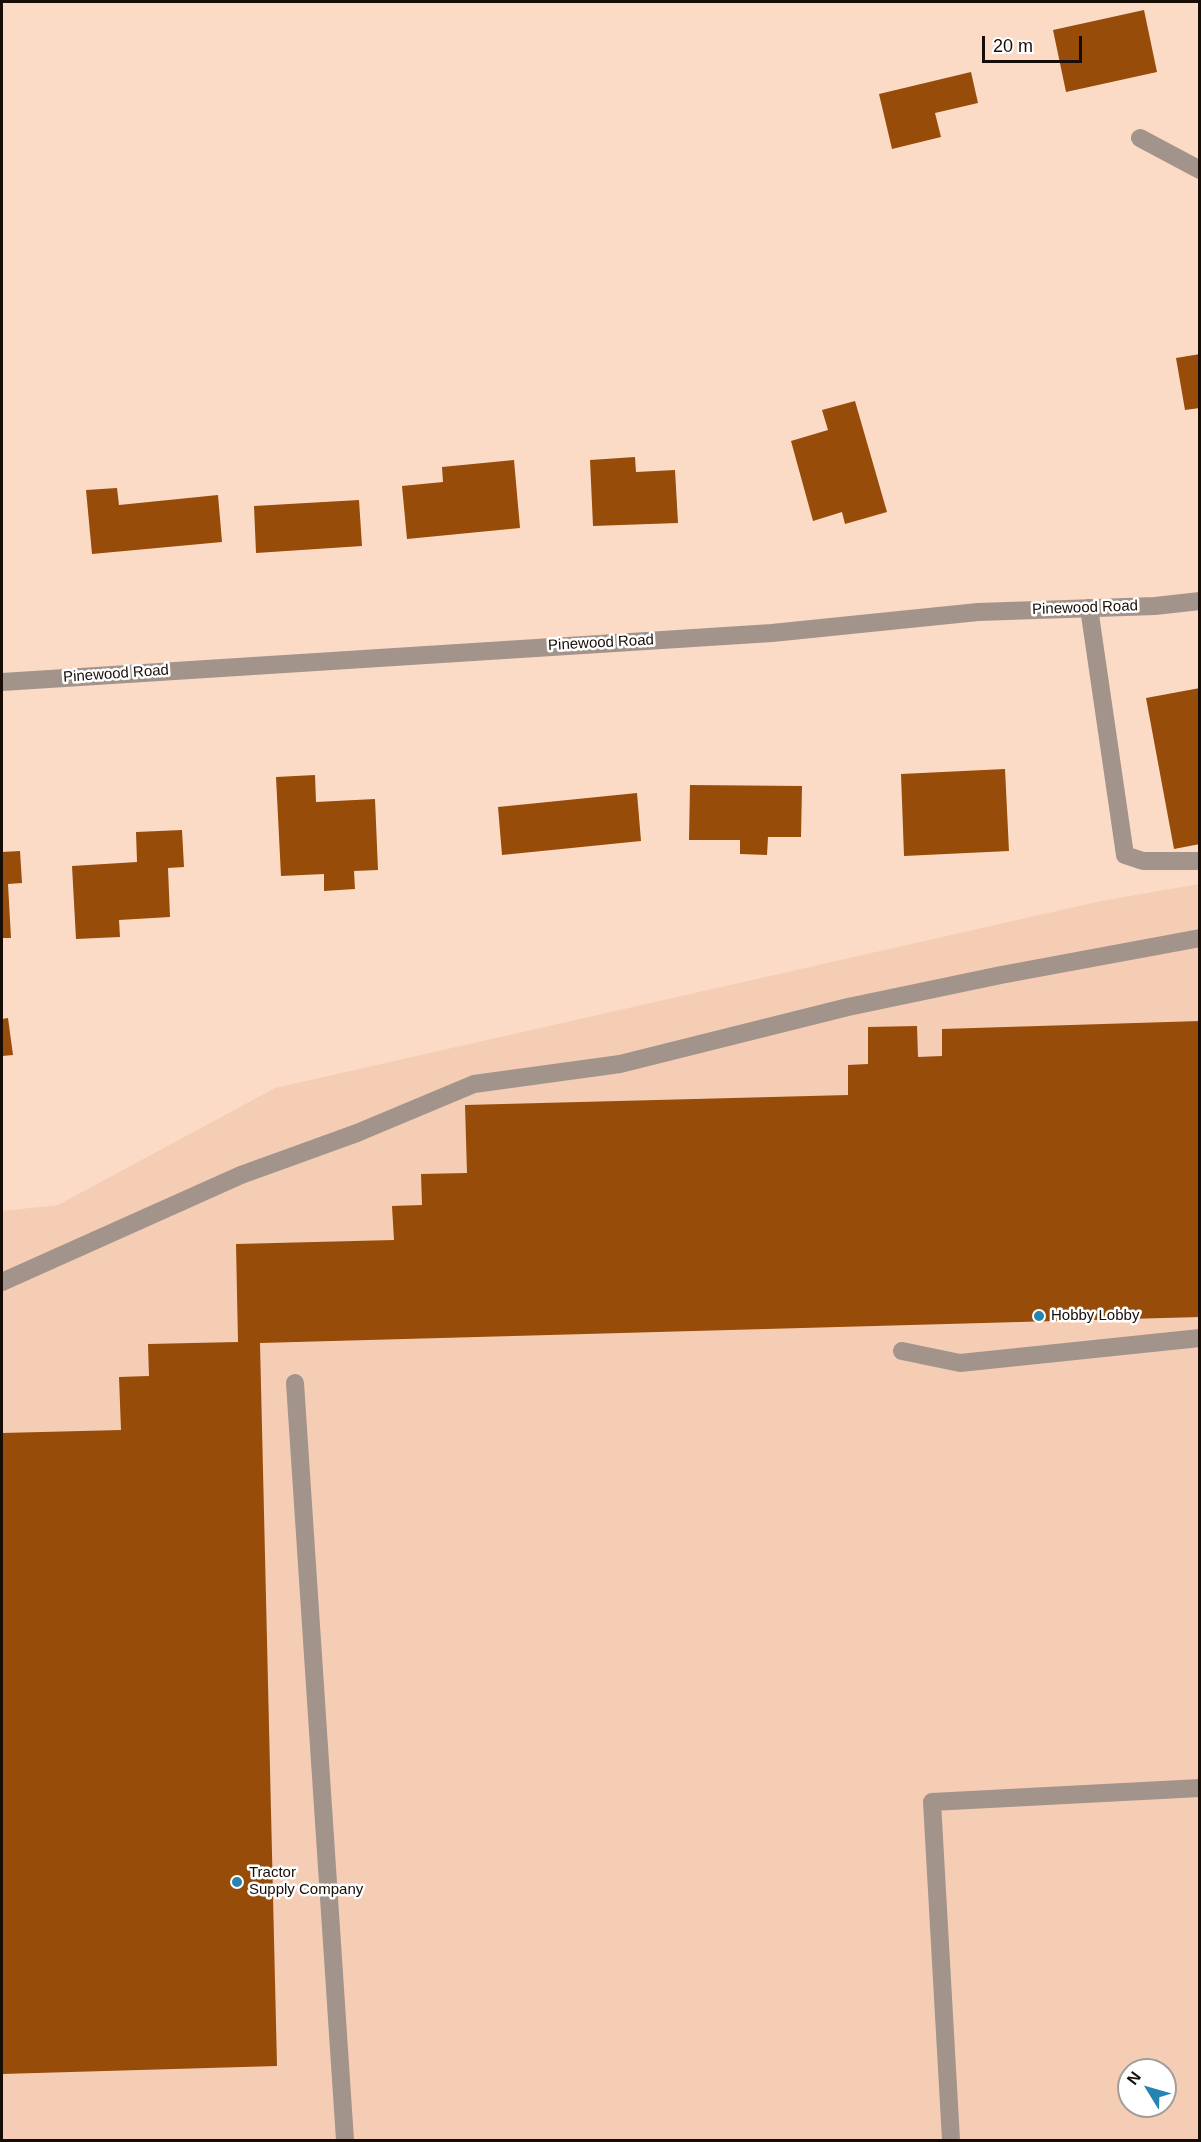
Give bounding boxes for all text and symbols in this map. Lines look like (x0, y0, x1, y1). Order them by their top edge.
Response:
scale bar (985, 24, 1086, 62)
text: 20 m (993, 36, 1033, 56)
street label: Pinewood Road (1032, 597, 1138, 619)
street label: Pinewood Road (548, 631, 654, 655)
street label: Pinewood Road (63, 661, 169, 687)
place label: Hobby Lobby (1051, 1307, 1139, 1325)
marker: Hobby Lobby (1032, 1309, 1046, 1323)
place label: Tractor Supply Company (249, 1864, 363, 1899)
marker: Tractor Supply Company (230, 1875, 244, 1889)
north arrow (1117, 2058, 1177, 2118)
text: N (1124, 2068, 1144, 2088)

